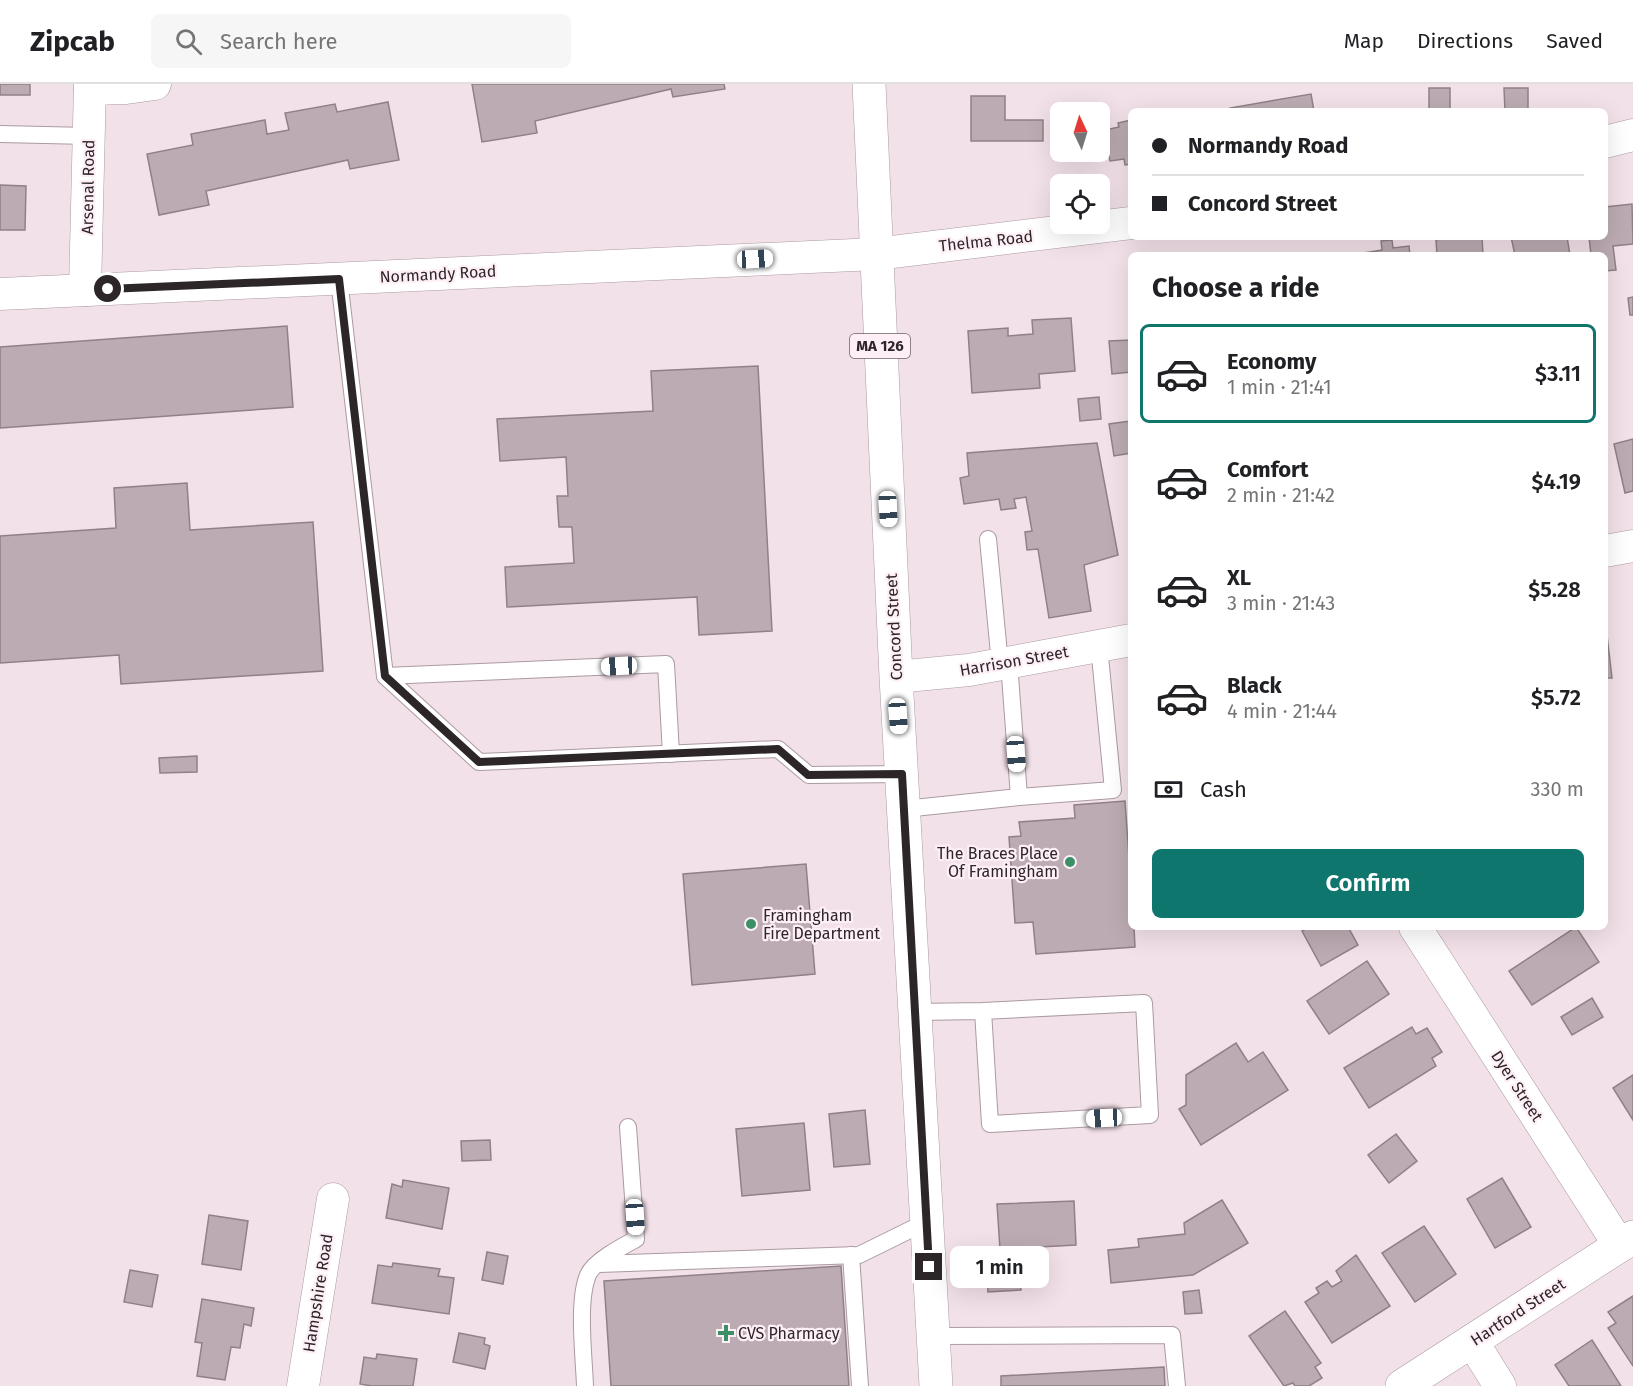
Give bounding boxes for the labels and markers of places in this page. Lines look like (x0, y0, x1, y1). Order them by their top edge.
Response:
place label: The Braces Place Of Framingham (937, 844, 1058, 881)
marker: The Braces Place Of Framingham (1063, 855, 1077, 869)
place label: Framingham Fire Department (763, 906, 880, 943)
marker: Framingham Fire Department (744, 917, 758, 931)
place label: CVS Pharmacy (738, 1324, 840, 1343)
marker: CVS Pharmacy (719, 1326, 733, 1340)

